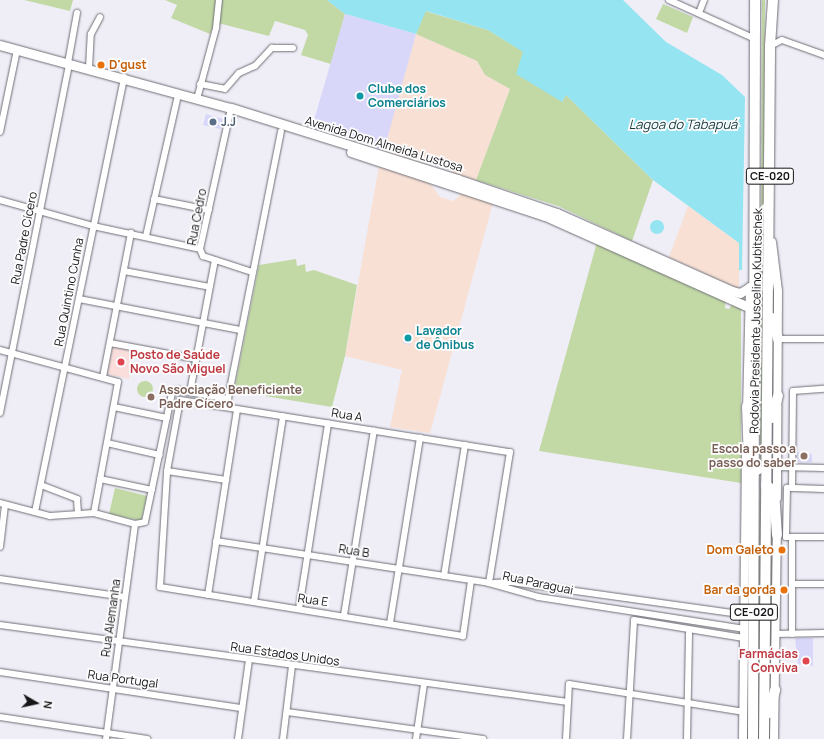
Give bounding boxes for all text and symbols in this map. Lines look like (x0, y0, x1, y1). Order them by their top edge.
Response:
place label: D'gust (109, 58, 147, 72)
marker: D'gust (96, 60, 106, 70)
place label: Clube dos Comerciários (368, 82, 446, 110)
marker: Clube dos Comerciários (355, 91, 365, 101)
street label: Avenida Dom Almeida Lustosa (303, 113, 465, 175)
place label: J.J (221, 115, 236, 129)
water label: Lagoa do Tabapuá (629, 116, 737, 132)
marker: J.J (208, 117, 218, 127)
road number: CE-020 (745, 167, 795, 185)
street label: Rua Cedro (184, 187, 210, 247)
street label: Rua Padre Cícero (8, 190, 40, 286)
street label: Rodovia Presidente Juscelino Kubitschek (747, 208, 765, 434)
street label: Rua Quintino Cunha (51, 236, 87, 348)
place label: Lavador de Ônibus (416, 324, 474, 352)
marker: Lavador de Ônibus (403, 333, 413, 343)
place label: Posto de Saúde Novo São Miguel (130, 348, 226, 376)
marker: Posto de Saúde Novo São Miguel (115, 356, 127, 368)
place label: Associação Beneficiente Padre Cícero (159, 383, 302, 411)
marker: Associação Beneficiente Padre Cícero (146, 392, 156, 402)
street label: Rua A (330, 405, 364, 425)
place label: Escola passo a passo do saber (709, 442, 796, 470)
marker: Escola passo a passo do saber (799, 451, 809, 461)
street label: Rua B (338, 541, 370, 561)
place label: Dom Galeto (706, 543, 774, 557)
marker: Dom Galeto (777, 545, 787, 555)
street label: Rua Paraguai (501, 568, 575, 598)
street label: Rua Alemanha (98, 578, 124, 658)
place label: Bar da gorda (704, 583, 776, 597)
marker: Bar da gorda (779, 585, 789, 595)
street label: Rua E (297, 591, 329, 609)
road number: CE-020 (729, 603, 779, 621)
street label: Rua Estados Unidos (230, 639, 340, 669)
place label: Farmácias Conviva (739, 647, 798, 675)
marker: Farmácias Conviva (801, 656, 811, 666)
street label: Rua Portugal (87, 667, 159, 691)
north arrow (16, 683, 56, 723)
text: N (40, 700, 56, 710)

